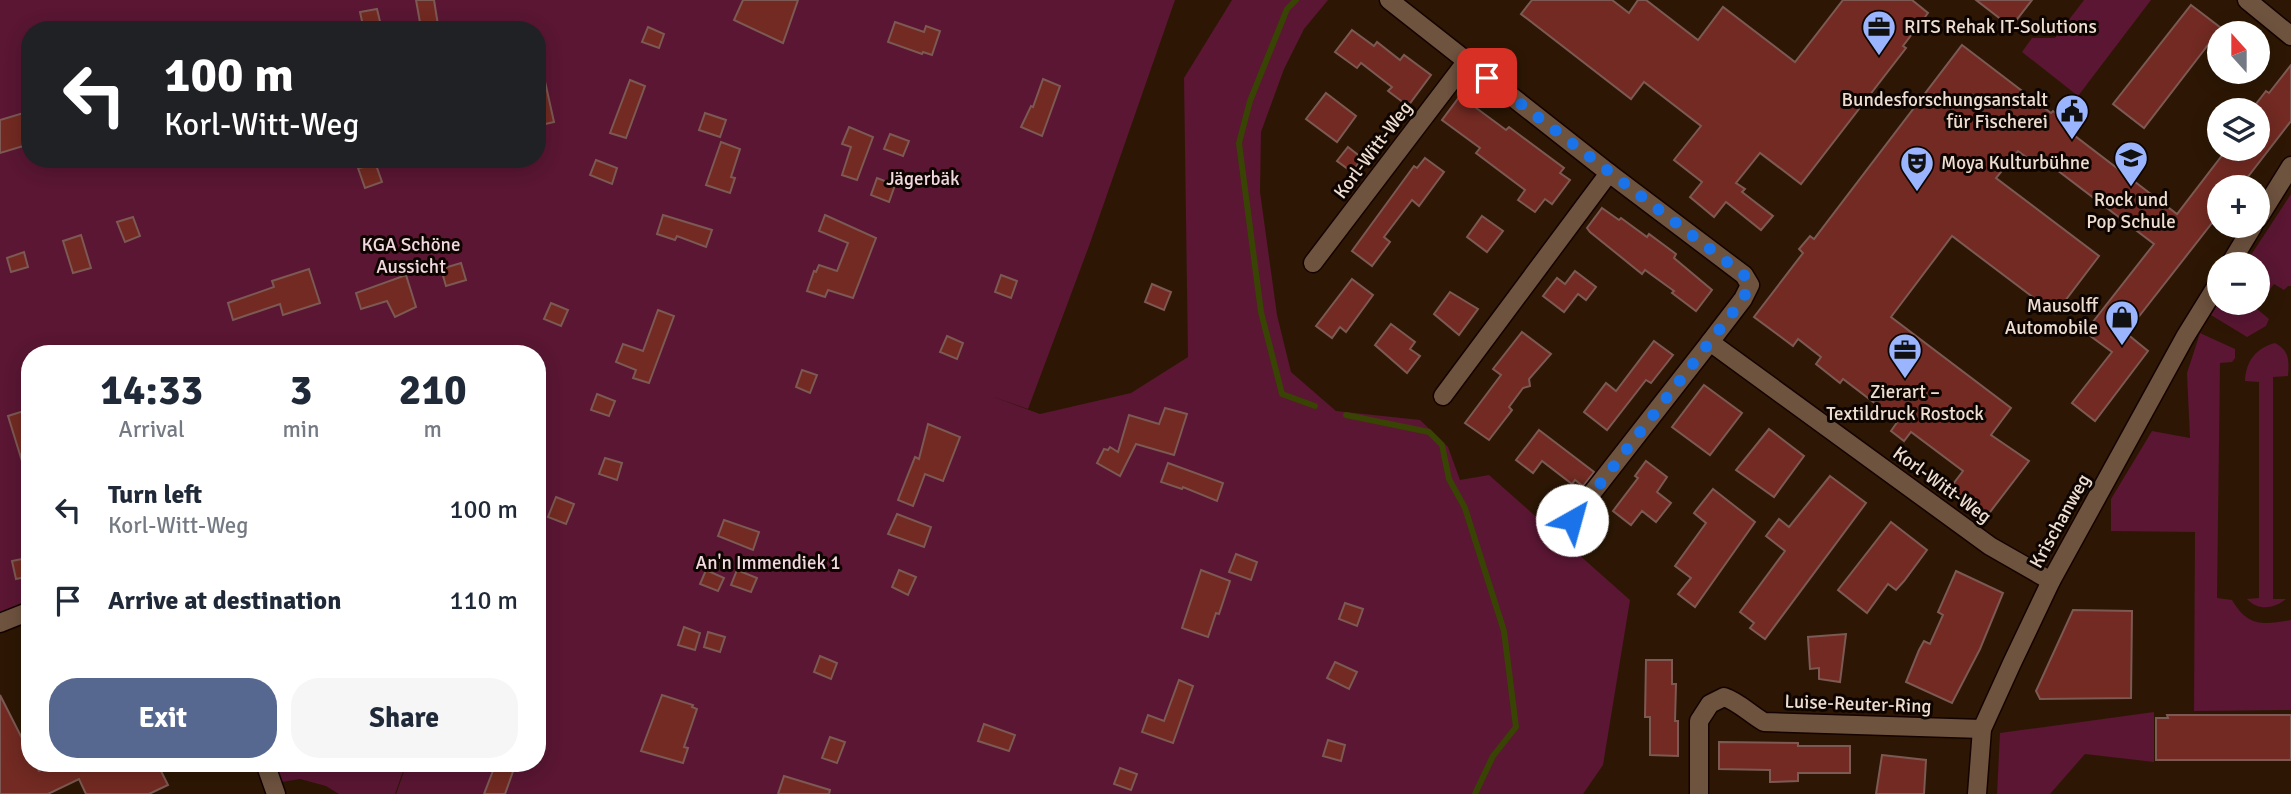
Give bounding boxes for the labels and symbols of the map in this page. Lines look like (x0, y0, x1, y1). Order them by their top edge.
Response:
office icon: RITS Rehak IT-Solutions (1860, 8, 1898, 57)
place label: RITS Rehak IT-Solutions (1904, 15, 2097, 39)
north arrow (2207, 21, 2270, 84)
pin (1457, 48, 1517, 108)
place label: Bundesforschungsanstalt für Fischerei (1842, 88, 2048, 134)
public building icon: Bundesforschungsanstalt für Fischerei (2053, 92, 2091, 141)
street label: Korl-Witt-Weg (1329, 96, 1417, 204)
school or university icon: Rock und Pop Schule (2112, 139, 2150, 188)
theatre icon: Moya Kulturbühne (1898, 144, 1936, 193)
place label: Moya Kulturbühne (1941, 151, 2090, 175)
park label: Jägerbäk (886, 167, 960, 191)
place label: Rock und Pop Schule (2086, 188, 2176, 234)
park label: KGA Schöne Aussicht (362, 233, 460, 279)
place label: Mausolff Automobile (2005, 294, 2099, 340)
shop icon: Mausolff Automobile (2103, 298, 2141, 347)
office icon: Zierart – Textildruck Rostock (1886, 331, 1924, 380)
place label: Zierart – Textildruck Rostock (1826, 380, 1984, 426)
street label: Korl-Witt-Weg (1888, 441, 1996, 529)
street label: Krischanweg (2024, 470, 2096, 572)
position arrow (1535, 483, 1609, 557)
park label: An'n Immendiek 1 (696, 551, 840, 575)
street label: Luise-Reuter-Ring (1784, 689, 1932, 719)

